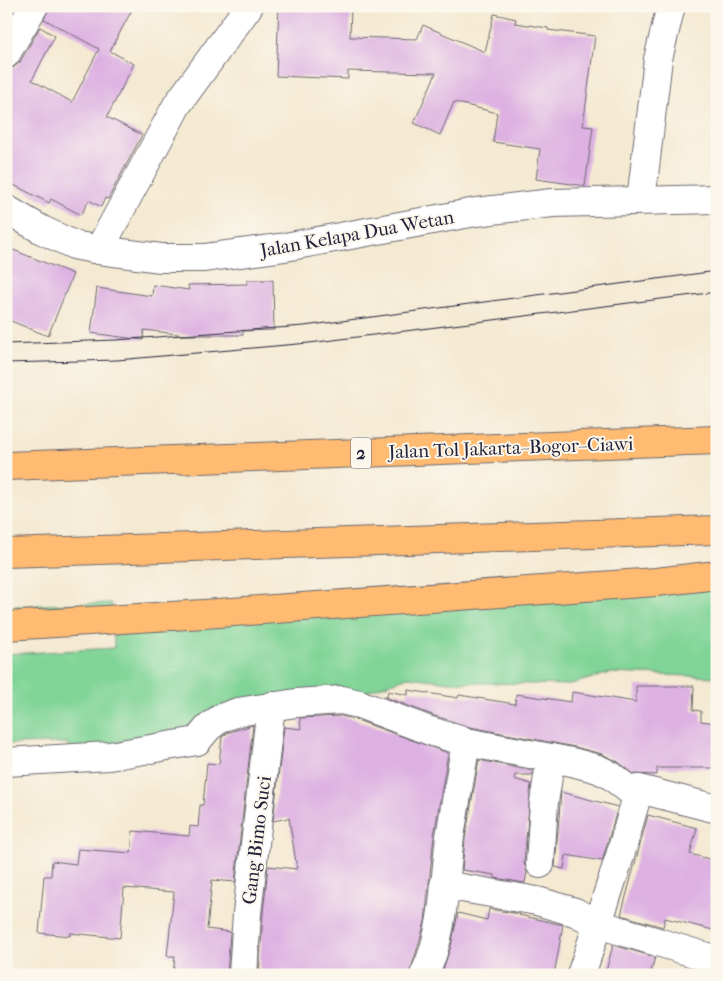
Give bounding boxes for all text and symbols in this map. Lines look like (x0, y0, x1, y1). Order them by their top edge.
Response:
street label: Jalan Kelapa Dua Wetan (257, 206, 456, 262)
street label: Jalan Tol Jakarta–Bogor–Ciawi (386, 433, 634, 463)
road number: 2 (351, 438, 371, 468)
street label: Gang Bimo Suci (238, 774, 276, 906)

